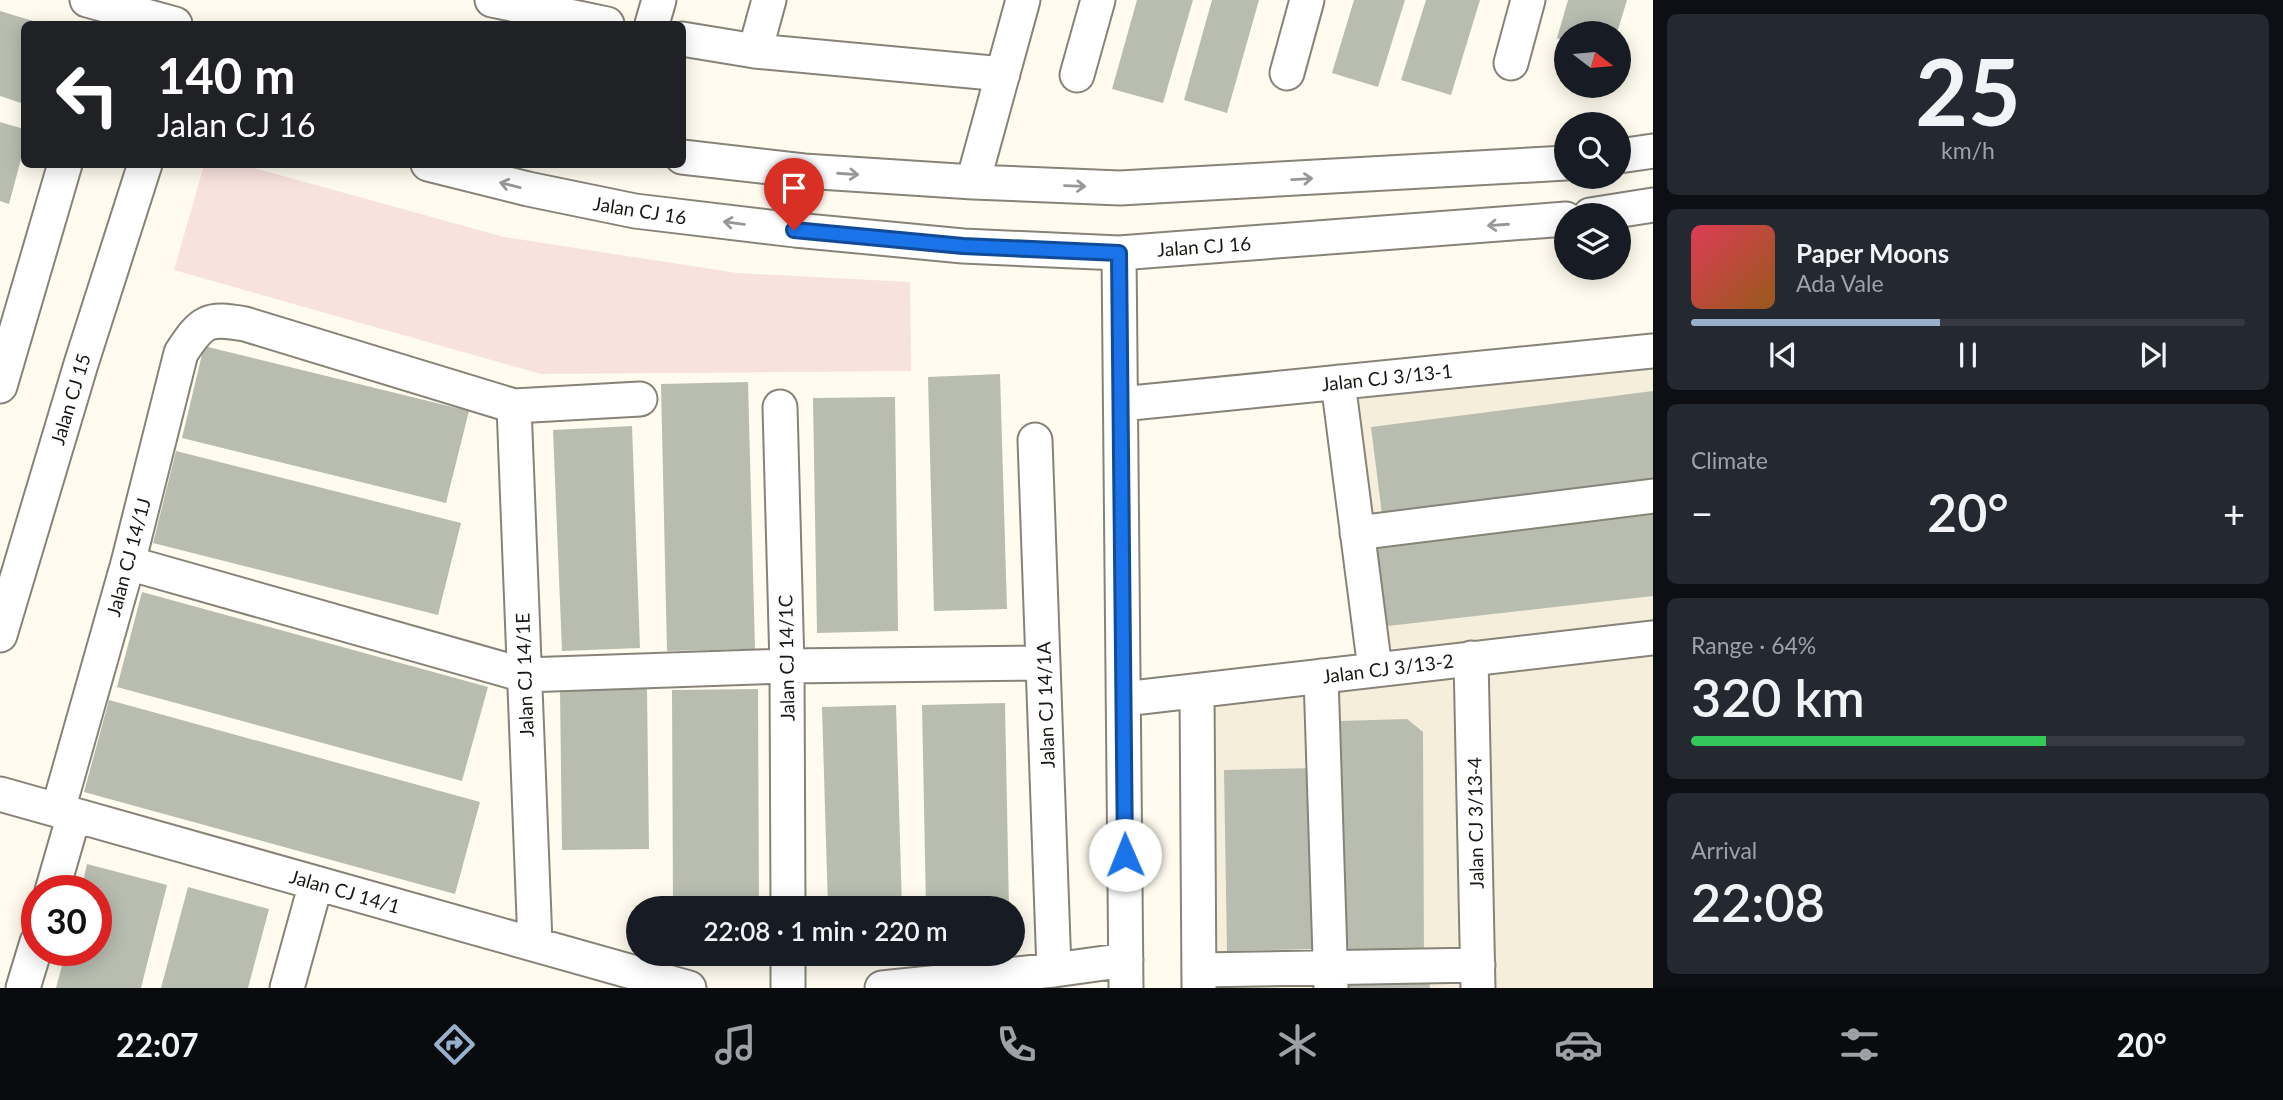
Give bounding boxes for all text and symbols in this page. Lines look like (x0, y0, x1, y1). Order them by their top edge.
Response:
north arrow (1554, 21, 1631, 98)
map controls (1554, 21, 1631, 280)
text: 25 (1915, 36, 2021, 145)
text: 140 m (157, 46, 295, 104)
icon: left (42, 49, 133, 140)
text: Jalan CJ 16 (157, 105, 316, 144)
button: search (1554, 112, 1631, 189)
text: km/h (1941, 136, 1995, 164)
pin (764, 158, 824, 230)
one-way arrow (836, 168, 859, 181)
icon: arrive (775, 169, 813, 207)
one-way arrow (1290, 172, 1313, 185)
one-way arrow (499, 178, 522, 191)
one-way arrow (1063, 180, 1086, 193)
street label: Jalan CJ 16 (592, 191, 688, 229)
button: layers (1554, 203, 1631, 280)
one-way arrow (723, 217, 746, 230)
one-way arrow (1487, 219, 1510, 232)
street label: Jalan CJ 16 (1156, 231, 1252, 261)
text: Paper Moons (1796, 237, 1949, 269)
text: Ada Vale (1796, 269, 1884, 297)
icon: previous (1764, 336, 1802, 374)
icon: pause (1949, 336, 1987, 374)
icon: next (2134, 336, 2172, 374)
street label: Jalan CJ 15 (45, 351, 95, 447)
street label: Jalan CJ 3/13-1 (1320, 359, 1454, 395)
text: Climate (1691, 446, 1768, 474)
text: 20° (1927, 481, 2009, 543)
text: − (1691, 490, 1713, 536)
text: + (2223, 490, 2245, 536)
street label: Jalan CJ 14/1J (101, 495, 155, 619)
street label: Jalan CJ 14/1C (773, 594, 799, 721)
street label: Jalan CJ 14/1E (510, 612, 538, 738)
text: Range · 64% (1691, 631, 1816, 659)
street label: Jalan CJ 14/1A (1031, 641, 1059, 769)
street label: Jalan CJ 3/13-2 (1321, 649, 1455, 687)
text: 320 km (1691, 666, 1865, 728)
street label: Jalan CJ 3/13-4 (1462, 757, 1488, 889)
position arrow (1088, 818, 1162, 892)
text: Arrival (1691, 836, 1757, 864)
street label: Jalan CJ 14/1 (287, 864, 403, 918)
text: 22:08 (1691, 871, 1825, 933)
speed limit sign: 30 (21, 875, 112, 966)
text: 22:08 · 1 min · 220 m (703, 915, 948, 947)
icon: directions (430, 1020, 479, 1069)
icon: music (711, 1020, 760, 1069)
icon: phone (992, 1020, 1041, 1069)
icon: climate (1273, 1020, 1322, 1069)
icon: car (1554, 1020, 1603, 1069)
icon: filters (1835, 1020, 1884, 1069)
text: 22:07 (116, 1025, 198, 1064)
text: 20° (2116, 1025, 2167, 1064)

